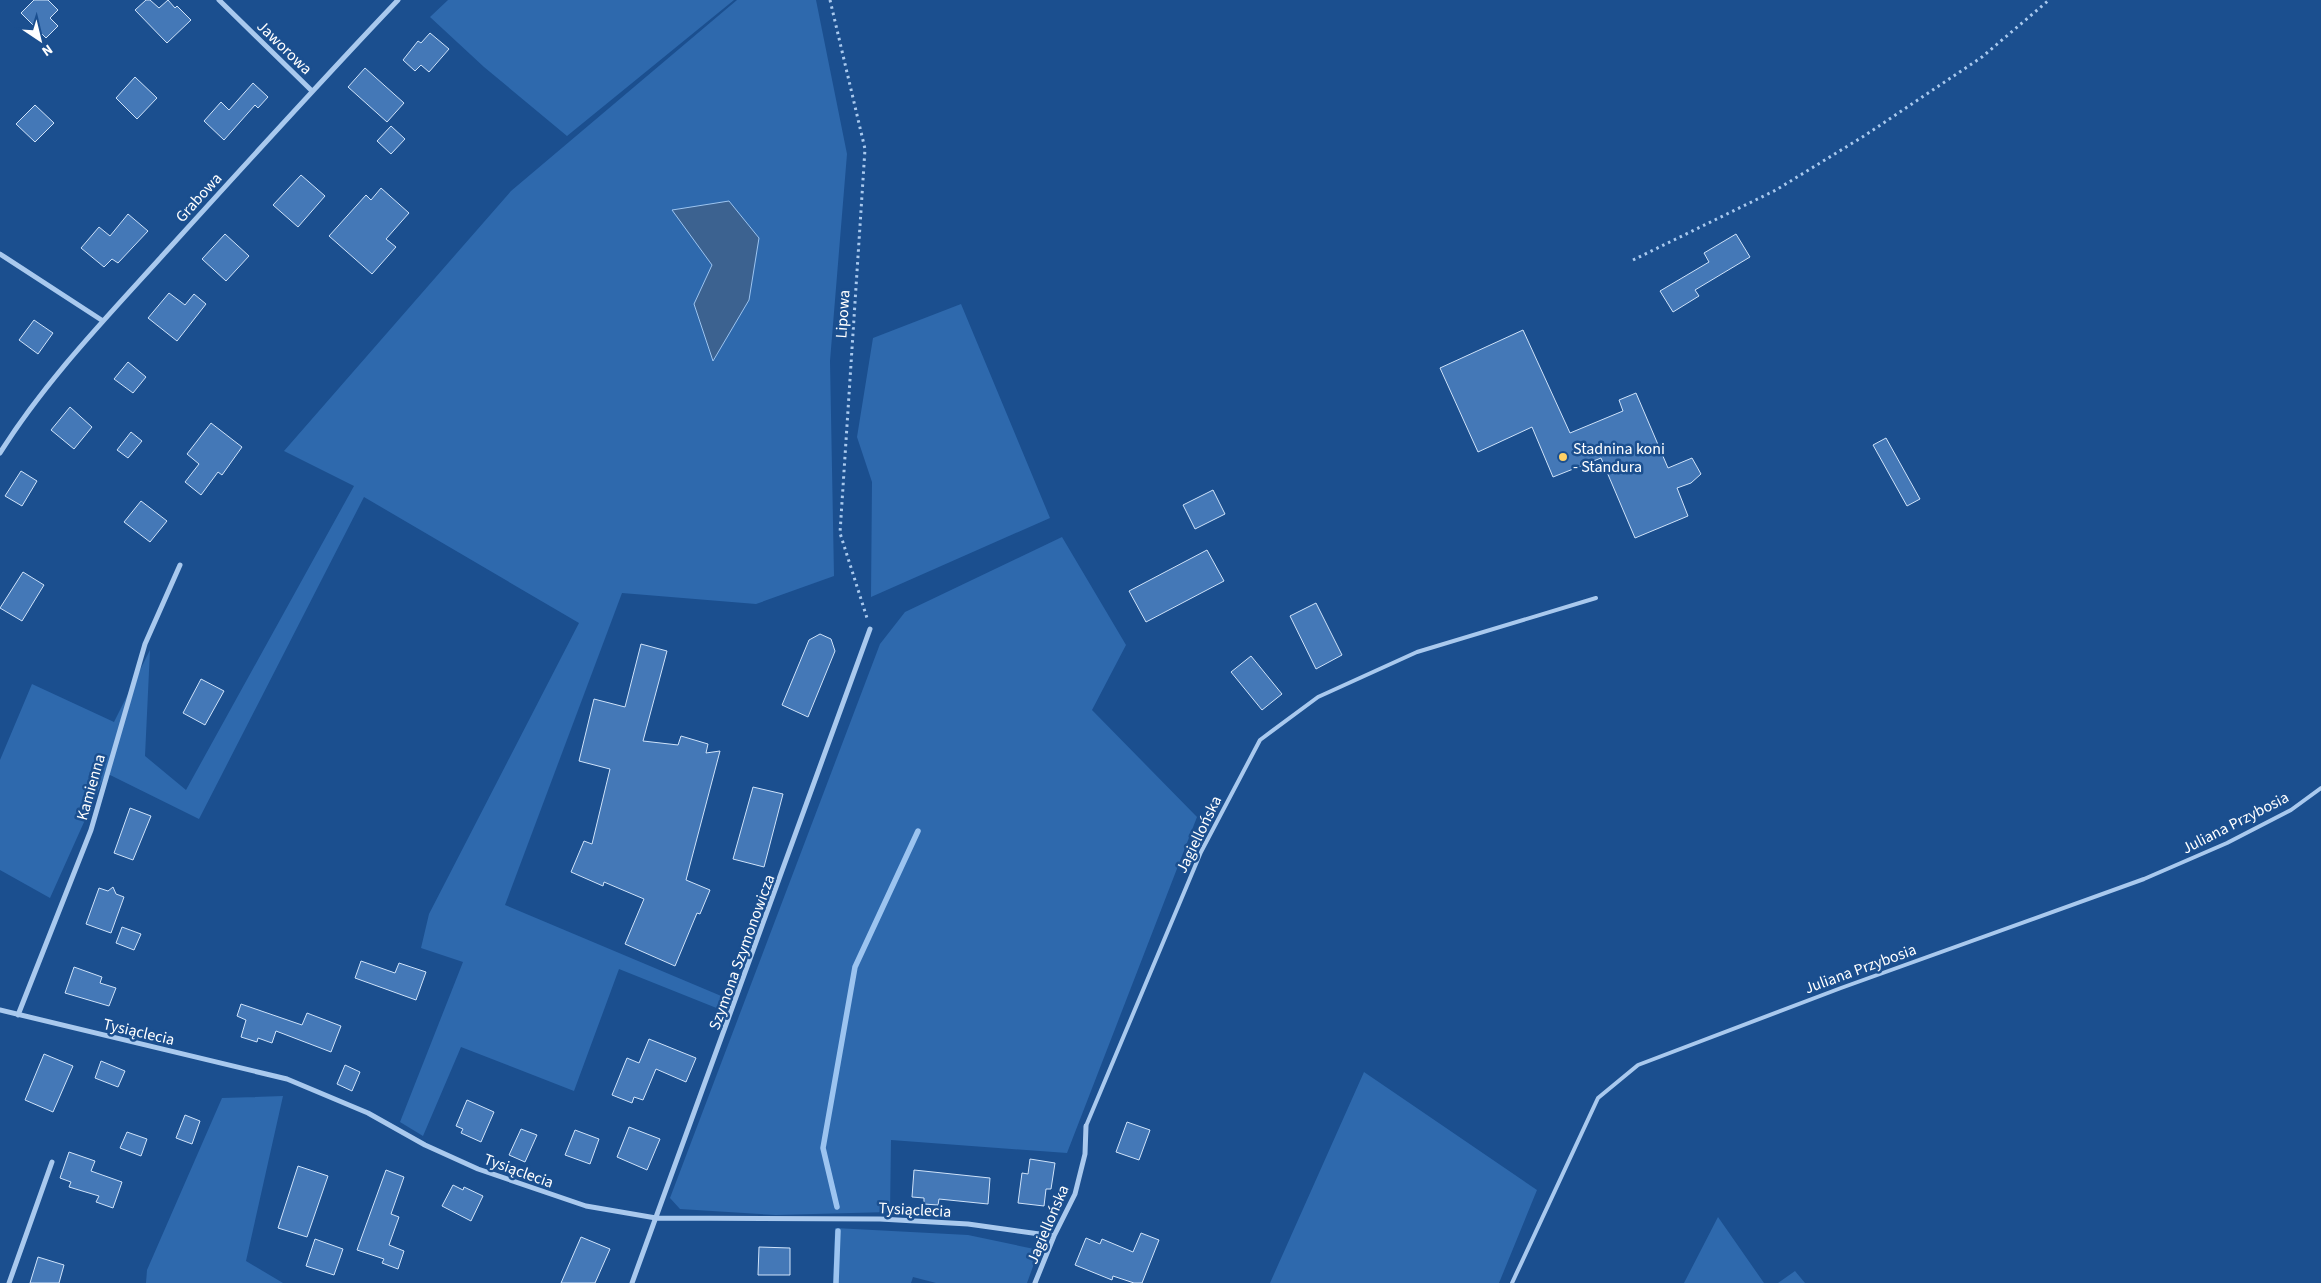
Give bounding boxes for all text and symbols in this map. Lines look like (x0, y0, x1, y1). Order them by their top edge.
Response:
north arrow (15, 15, 65, 65)
street label: Jaworowa (252, 16, 317, 80)
text: N (37, 39, 56, 61)
street label: Grabowa (170, 168, 227, 227)
street label: Lipowa (830, 289, 856, 339)
place label: Stadnina koni - Standura (1573, 438, 1665, 478)
marker: Stadnina koni - Standura (1557, 451, 1569, 463)
street label: Kamienna (71, 752, 111, 823)
street label: Juliana Przybosia (2178, 786, 2293, 859)
street label: Jagiellońska (1171, 792, 1227, 877)
street label: Szymona Szymonowicza (704, 872, 780, 1033)
street label: Juliana Przybosia (1801, 939, 1919, 999)
street label: Tysiąclecia (101, 1013, 177, 1051)
street label: Tysiąclecia (481, 1148, 557, 1194)
street label: Jagiellońska (1021, 1182, 1074, 1267)
street label: Tysiąclecia (878, 1197, 952, 1223)

